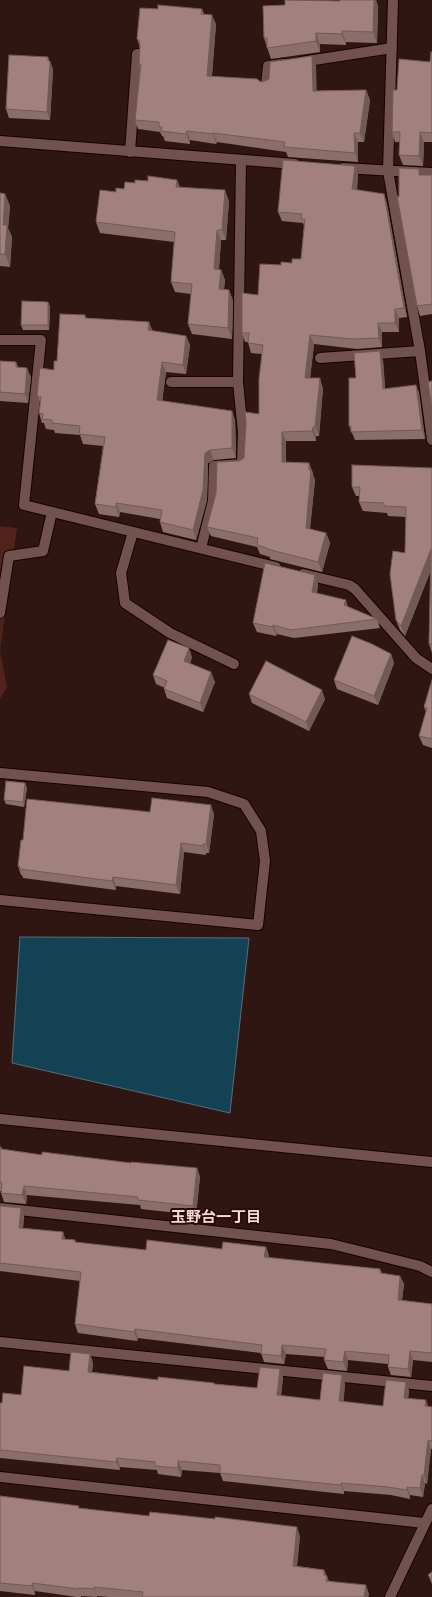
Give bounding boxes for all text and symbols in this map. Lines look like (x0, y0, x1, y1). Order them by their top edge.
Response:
district label: 玉野台一丁目 (171, 1208, 261, 1226)

